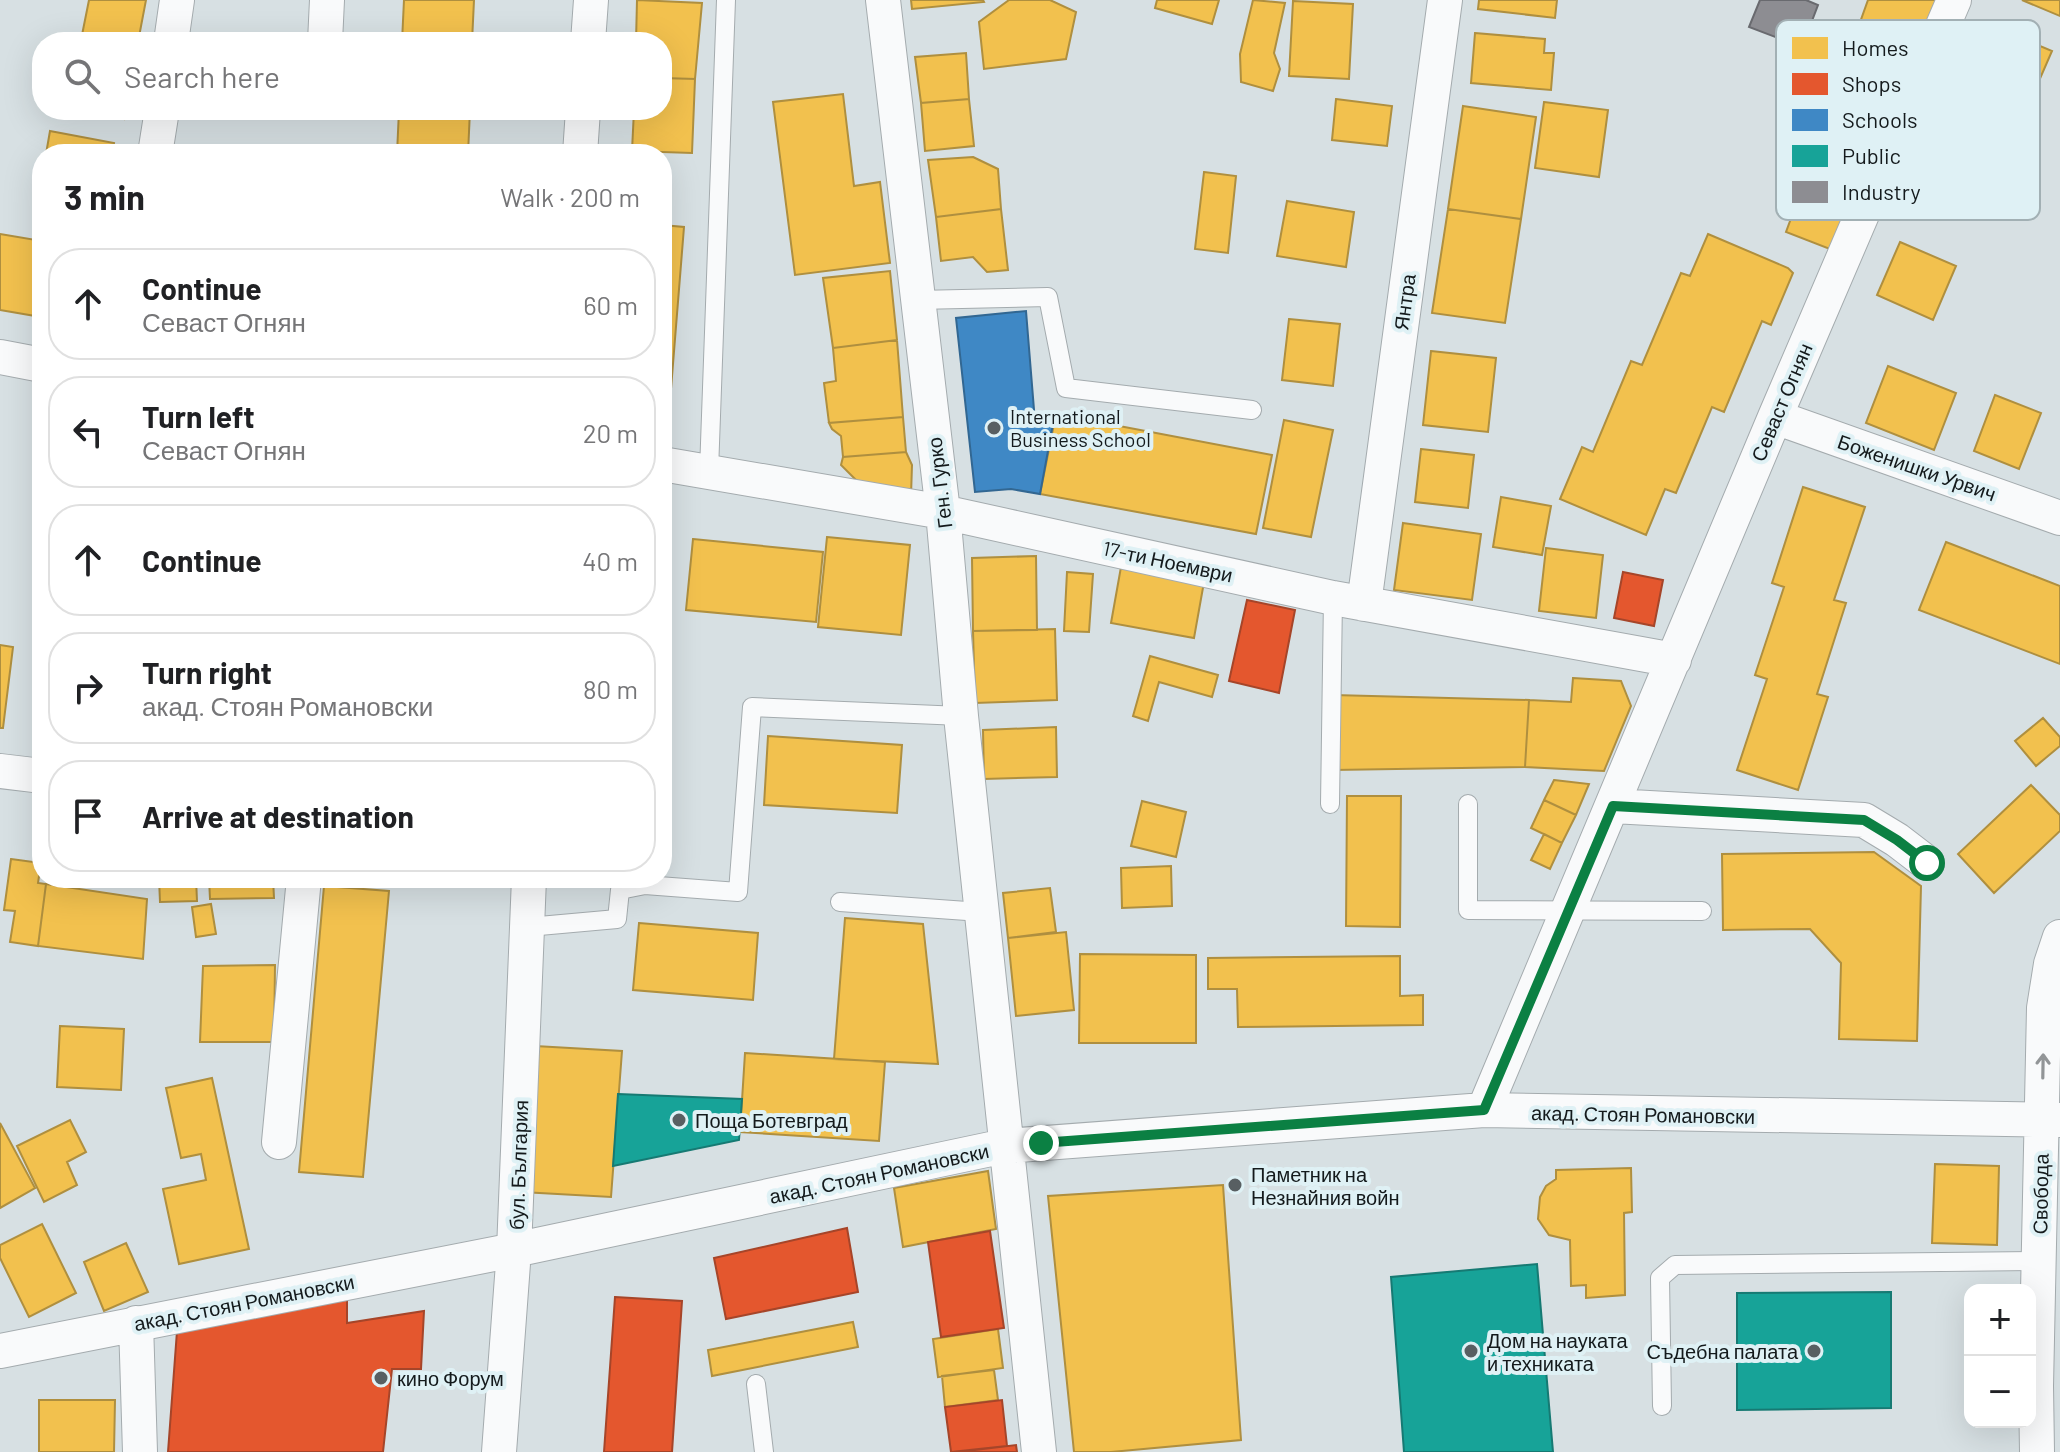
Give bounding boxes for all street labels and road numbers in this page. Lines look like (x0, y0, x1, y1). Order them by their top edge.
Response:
street label: Янтра (1388, 271, 1420, 332)
street label: Севаст Огнян (1745, 339, 1817, 465)
street label: Боженишки Урвич (1835, 429, 1999, 505)
street label: Ген. Гурко (922, 436, 956, 530)
street label: 17-ти Ноември (1101, 536, 1235, 586)
street label: бул. България (504, 1100, 532, 1230)
street label: акад. Стоян Романовски (1531, 1100, 1755, 1128)
street label: акад. Стоян Романовски (767, 1138, 991, 1208)
street label: Свобода (2027, 1152, 2053, 1235)
street label: акад. Стоян Романовски (132, 1269, 356, 1335)

